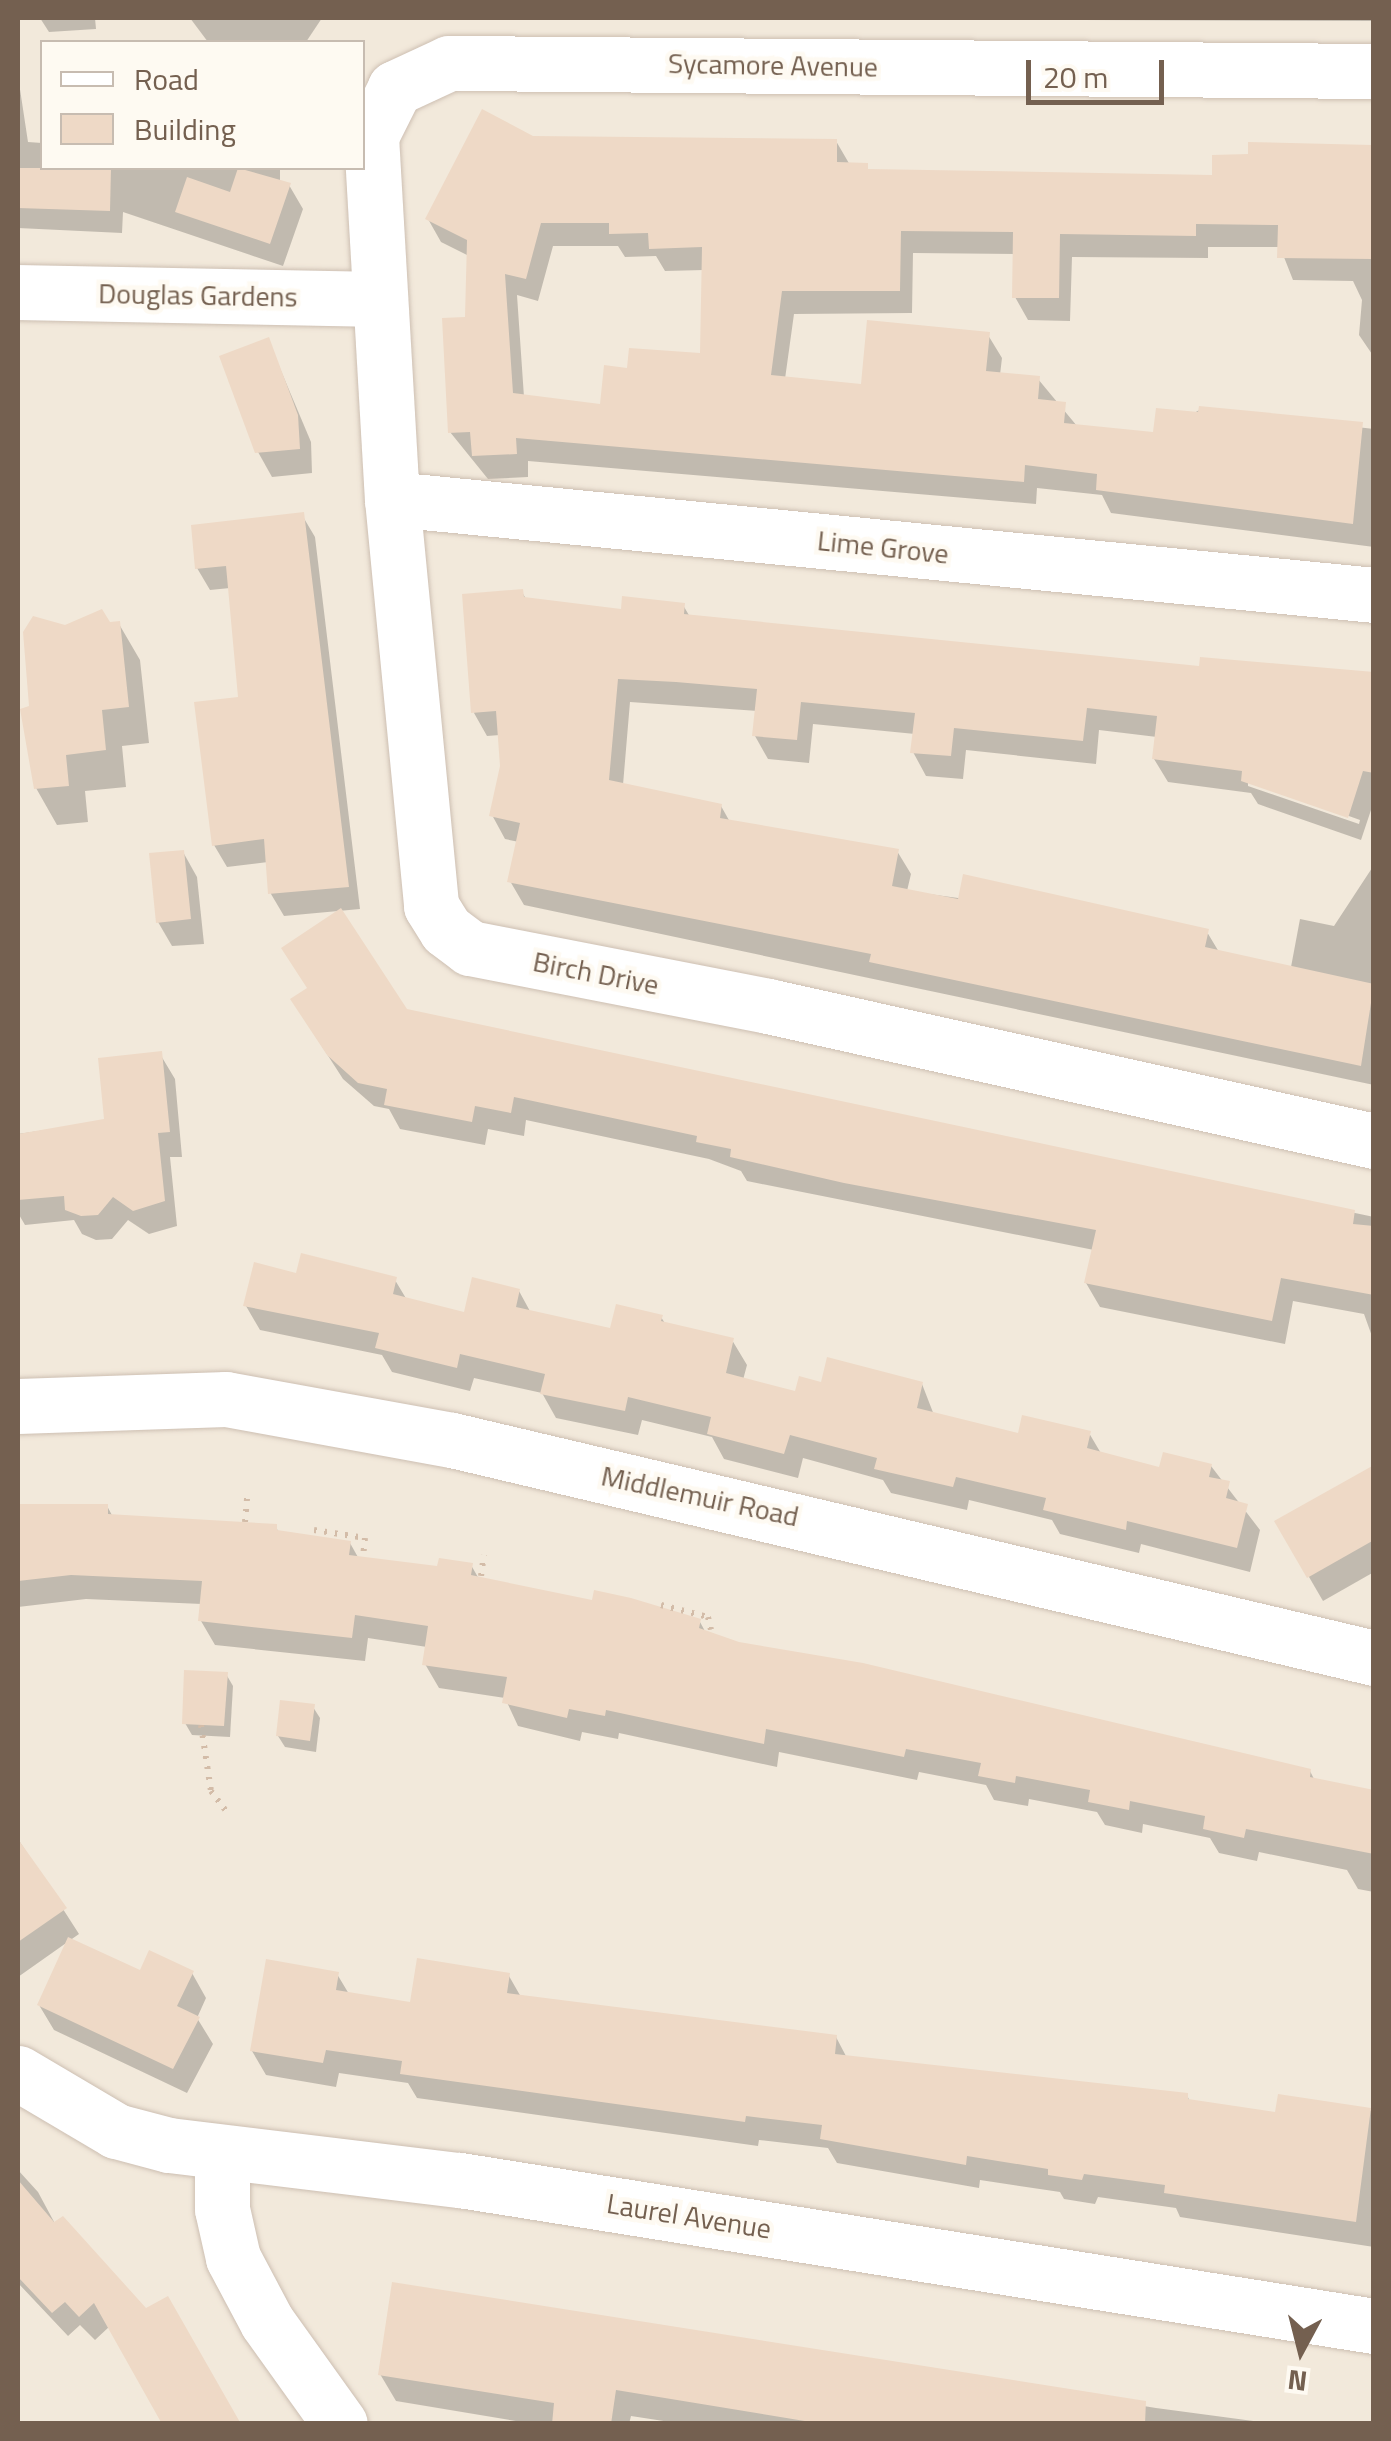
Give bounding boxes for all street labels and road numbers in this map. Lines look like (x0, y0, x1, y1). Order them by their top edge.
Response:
street label: Sycamore Avenue (668, 46, 878, 84)
street label: Douglas Gardens (98, 276, 298, 314)
street label: Lime Grove (816, 523, 950, 571)
street label: Birch Drive (530, 944, 662, 1002)
street label: Middlemuir Road (598, 1459, 802, 1533)
street label: Laurel Avenue (604, 2186, 774, 2246)

